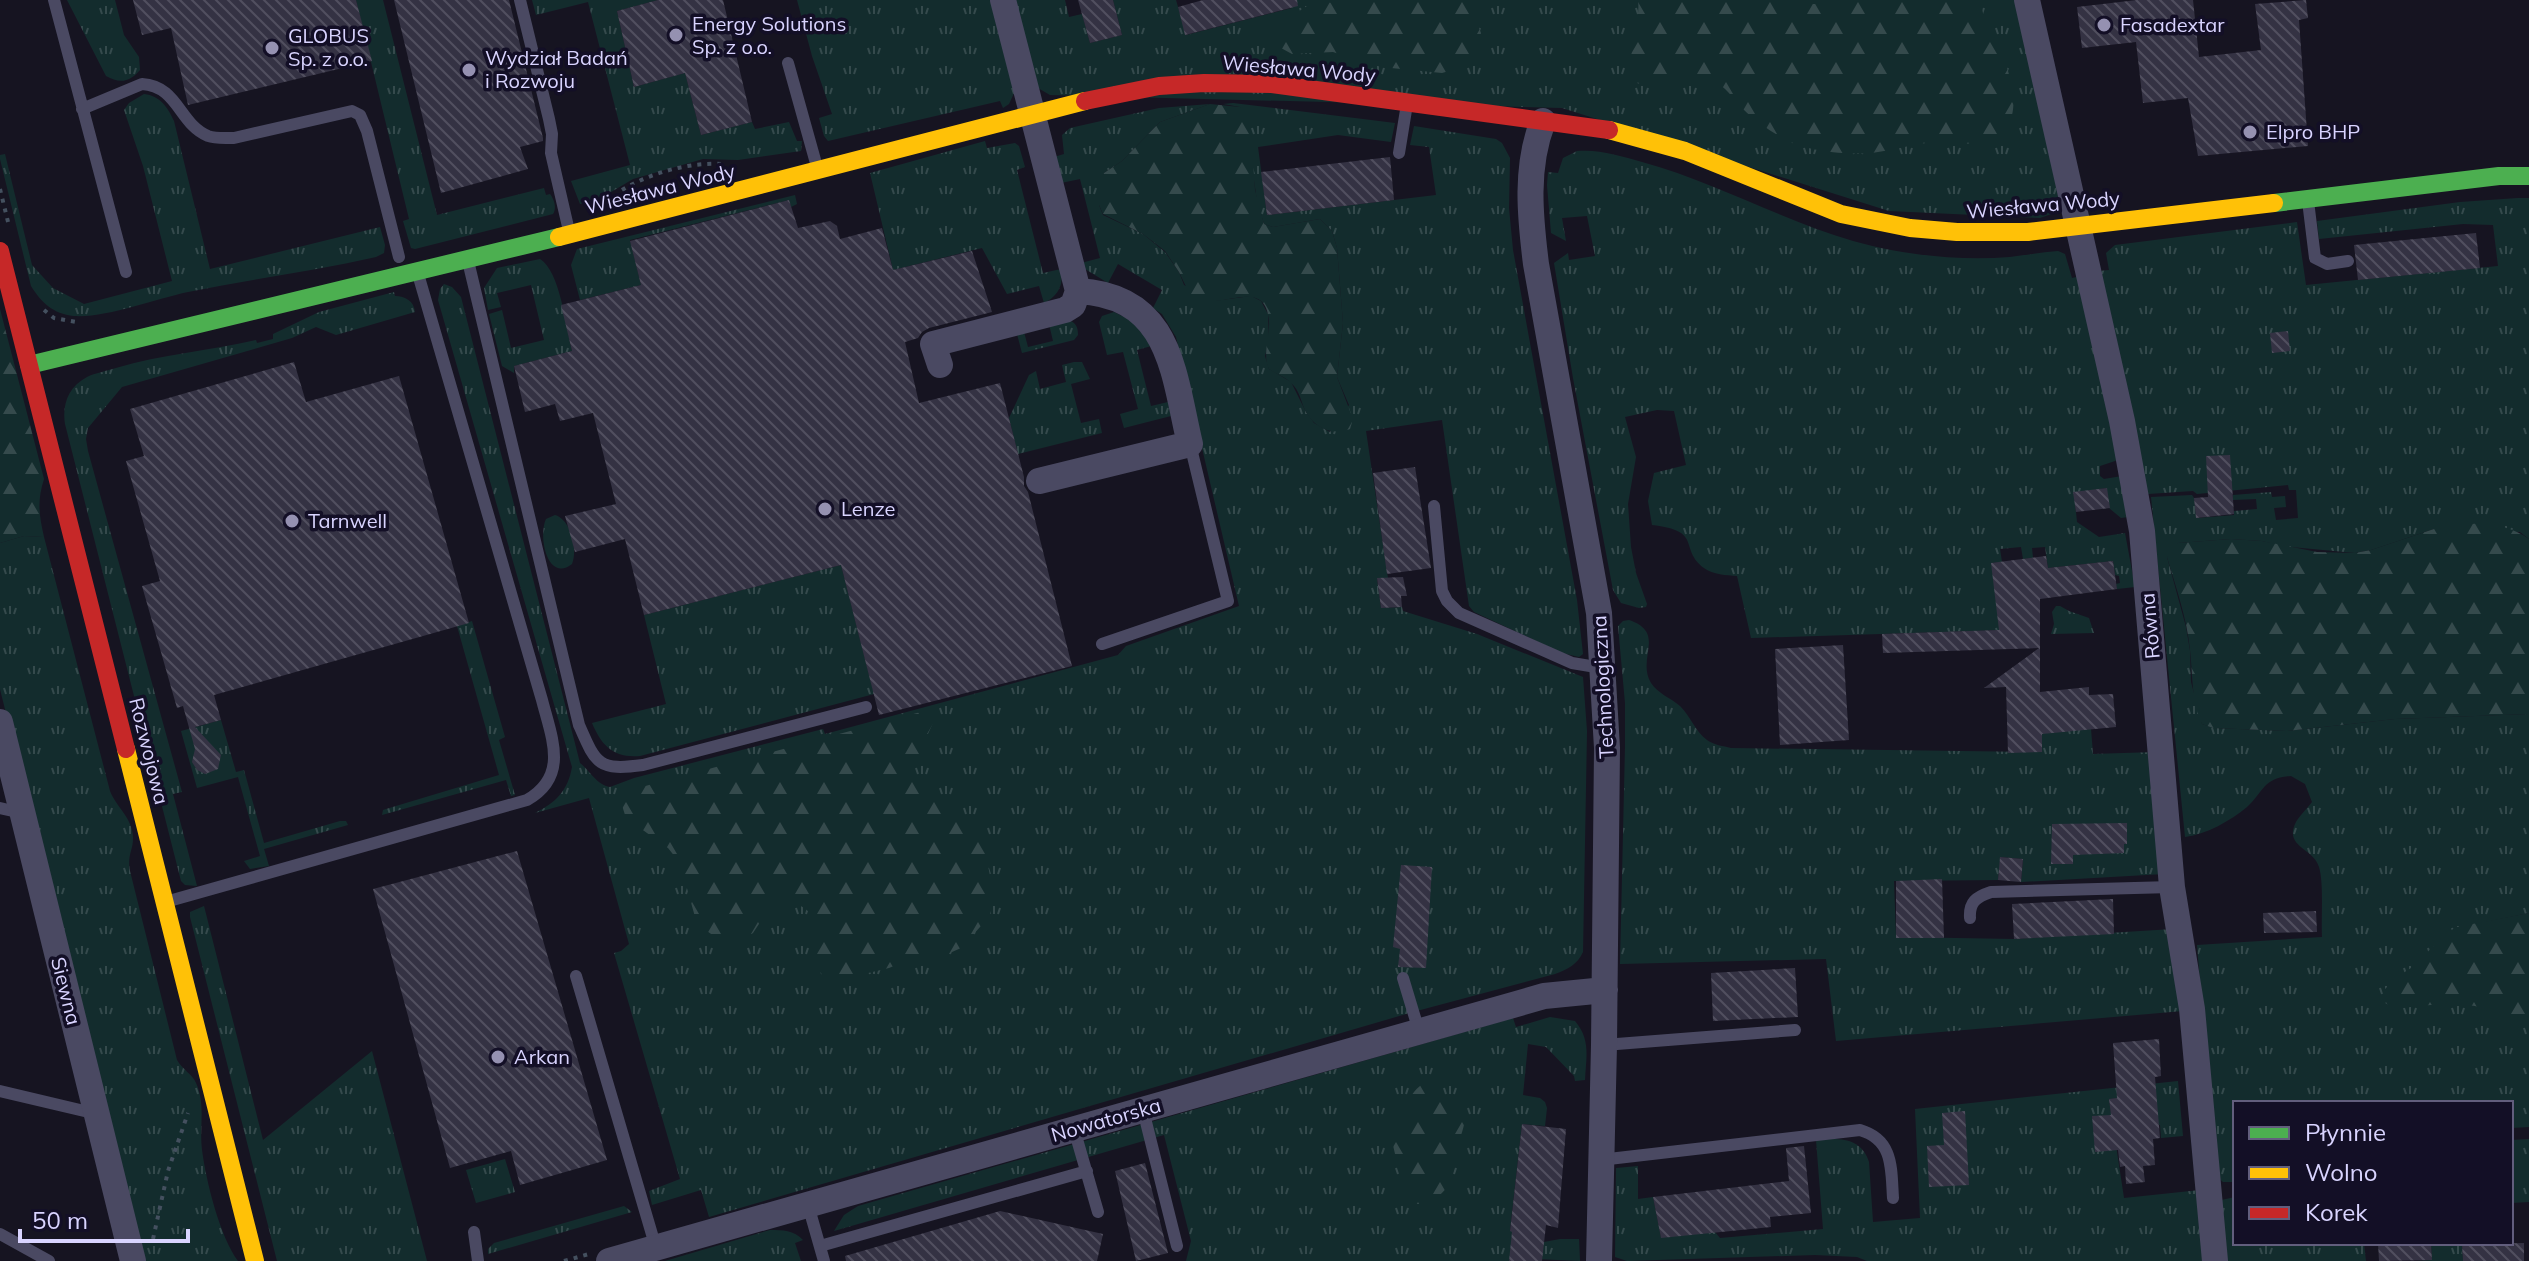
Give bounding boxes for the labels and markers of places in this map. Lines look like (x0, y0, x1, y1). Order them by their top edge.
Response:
place label: Energy Solutions Sp. z o.o. (692, 11, 846, 59)
place label: Fasadextar (2120, 12, 2225, 37)
marker: Fasadextar (2095, 16, 2113, 34)
place label: GLOBUS Sp. z o.o. (288, 23, 369, 71)
marker: Energy Solutions Sp. z o.o. (667, 26, 685, 44)
marker: GLOBUS Sp. z o.o. (263, 39, 281, 57)
place label: Wydział Badań i Rozwoju (485, 45, 628, 93)
marker: Wydział Badań i Rozwoju (460, 61, 478, 79)
place label: Elpro BHP (2266, 119, 2360, 144)
marker: Elpro BHP (2241, 123, 2259, 141)
place label: Lenze (841, 496, 895, 521)
marker: Lenze (816, 500, 834, 518)
place label: Tarnwell (308, 508, 387, 533)
marker: Tarnwell (283, 512, 301, 530)
place label: Arkan (514, 1044, 570, 1069)
marker: Arkan (489, 1048, 507, 1066)

